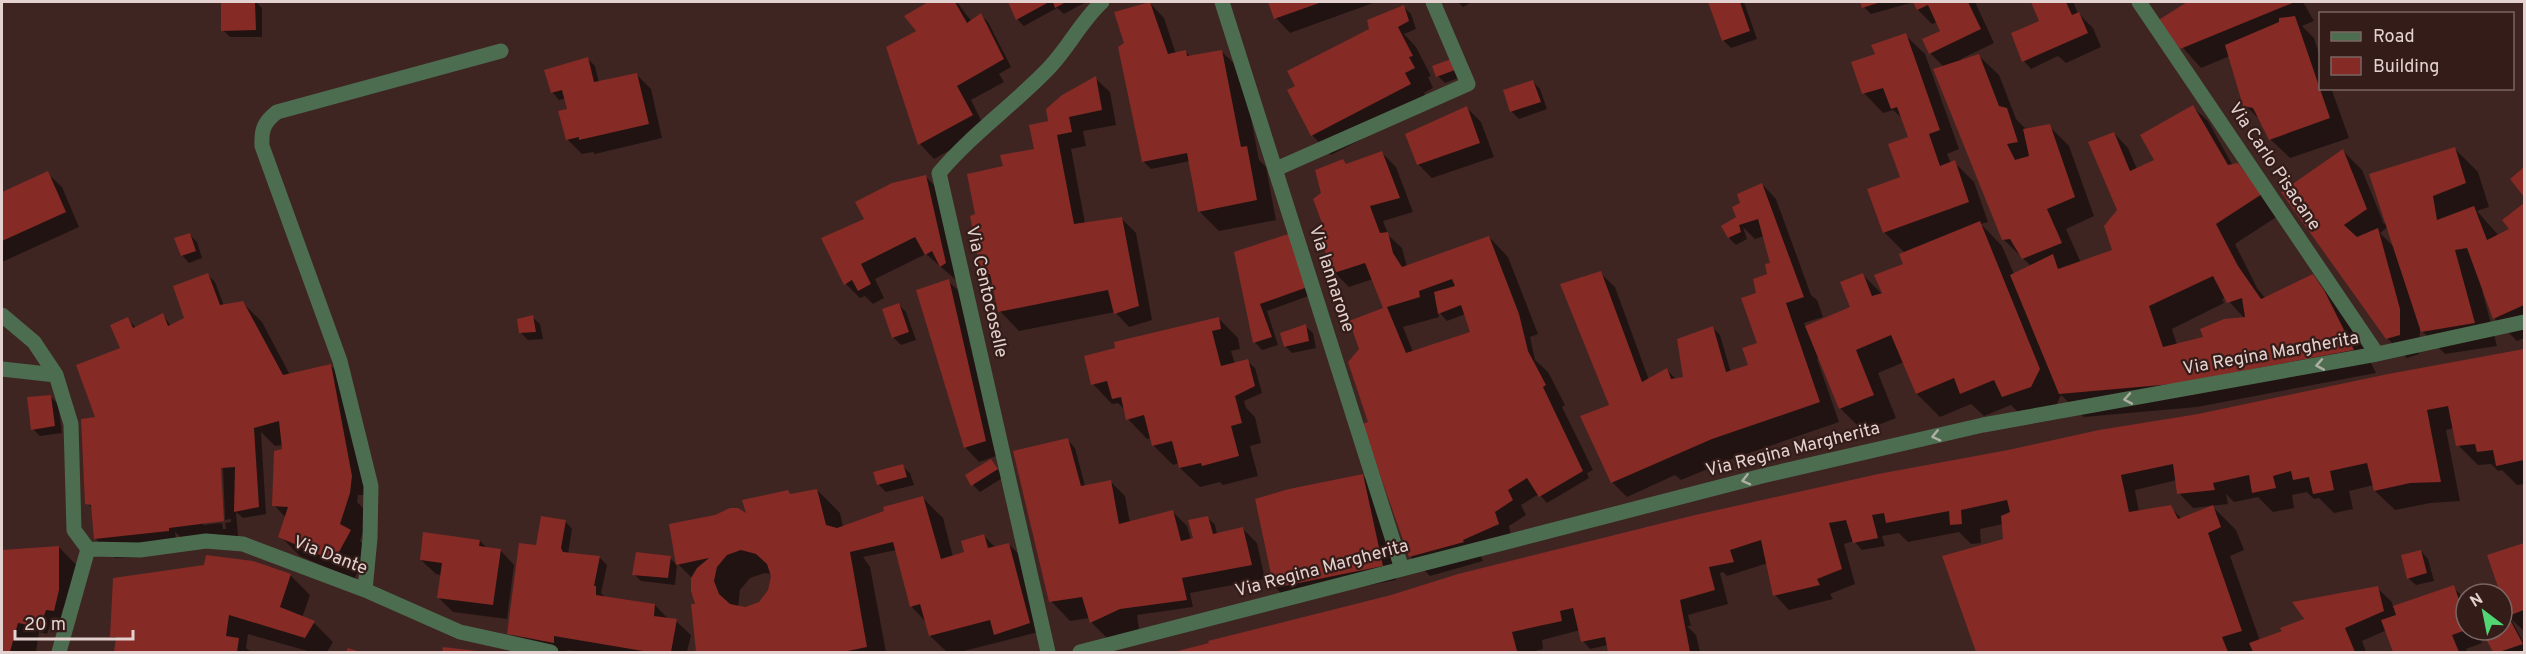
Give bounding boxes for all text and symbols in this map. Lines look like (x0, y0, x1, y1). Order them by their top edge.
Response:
legend (2319, 12, 2514, 90)
text: Road (2373, 26, 2415, 49)
text: Building (2373, 56, 2439, 79)
street label: Via Carlo Pisacane (2223, 98, 2325, 236)
street label: Via Iannarone (1303, 223, 1359, 335)
street label: Via Centocoselle (960, 224, 1012, 360)
street label: Via Regina Margherita (2181, 327, 2361, 381)
one-way arrow (2315, 358, 2324, 370)
one-way arrow (2123, 392, 2133, 405)
street label: Via Regina Margherita (1704, 417, 1882, 483)
one-way arrow (1932, 428, 1942, 441)
one-way arrow (1742, 473, 1752, 486)
street label: Via Dante (290, 531, 370, 581)
street label: Via Regina Margherita (1233, 535, 1411, 603)
north arrow (2454, 582, 2514, 642)
text: N (2467, 589, 2487, 613)
scale bar (15, 603, 134, 641)
text: 20 m (24, 614, 66, 637)

